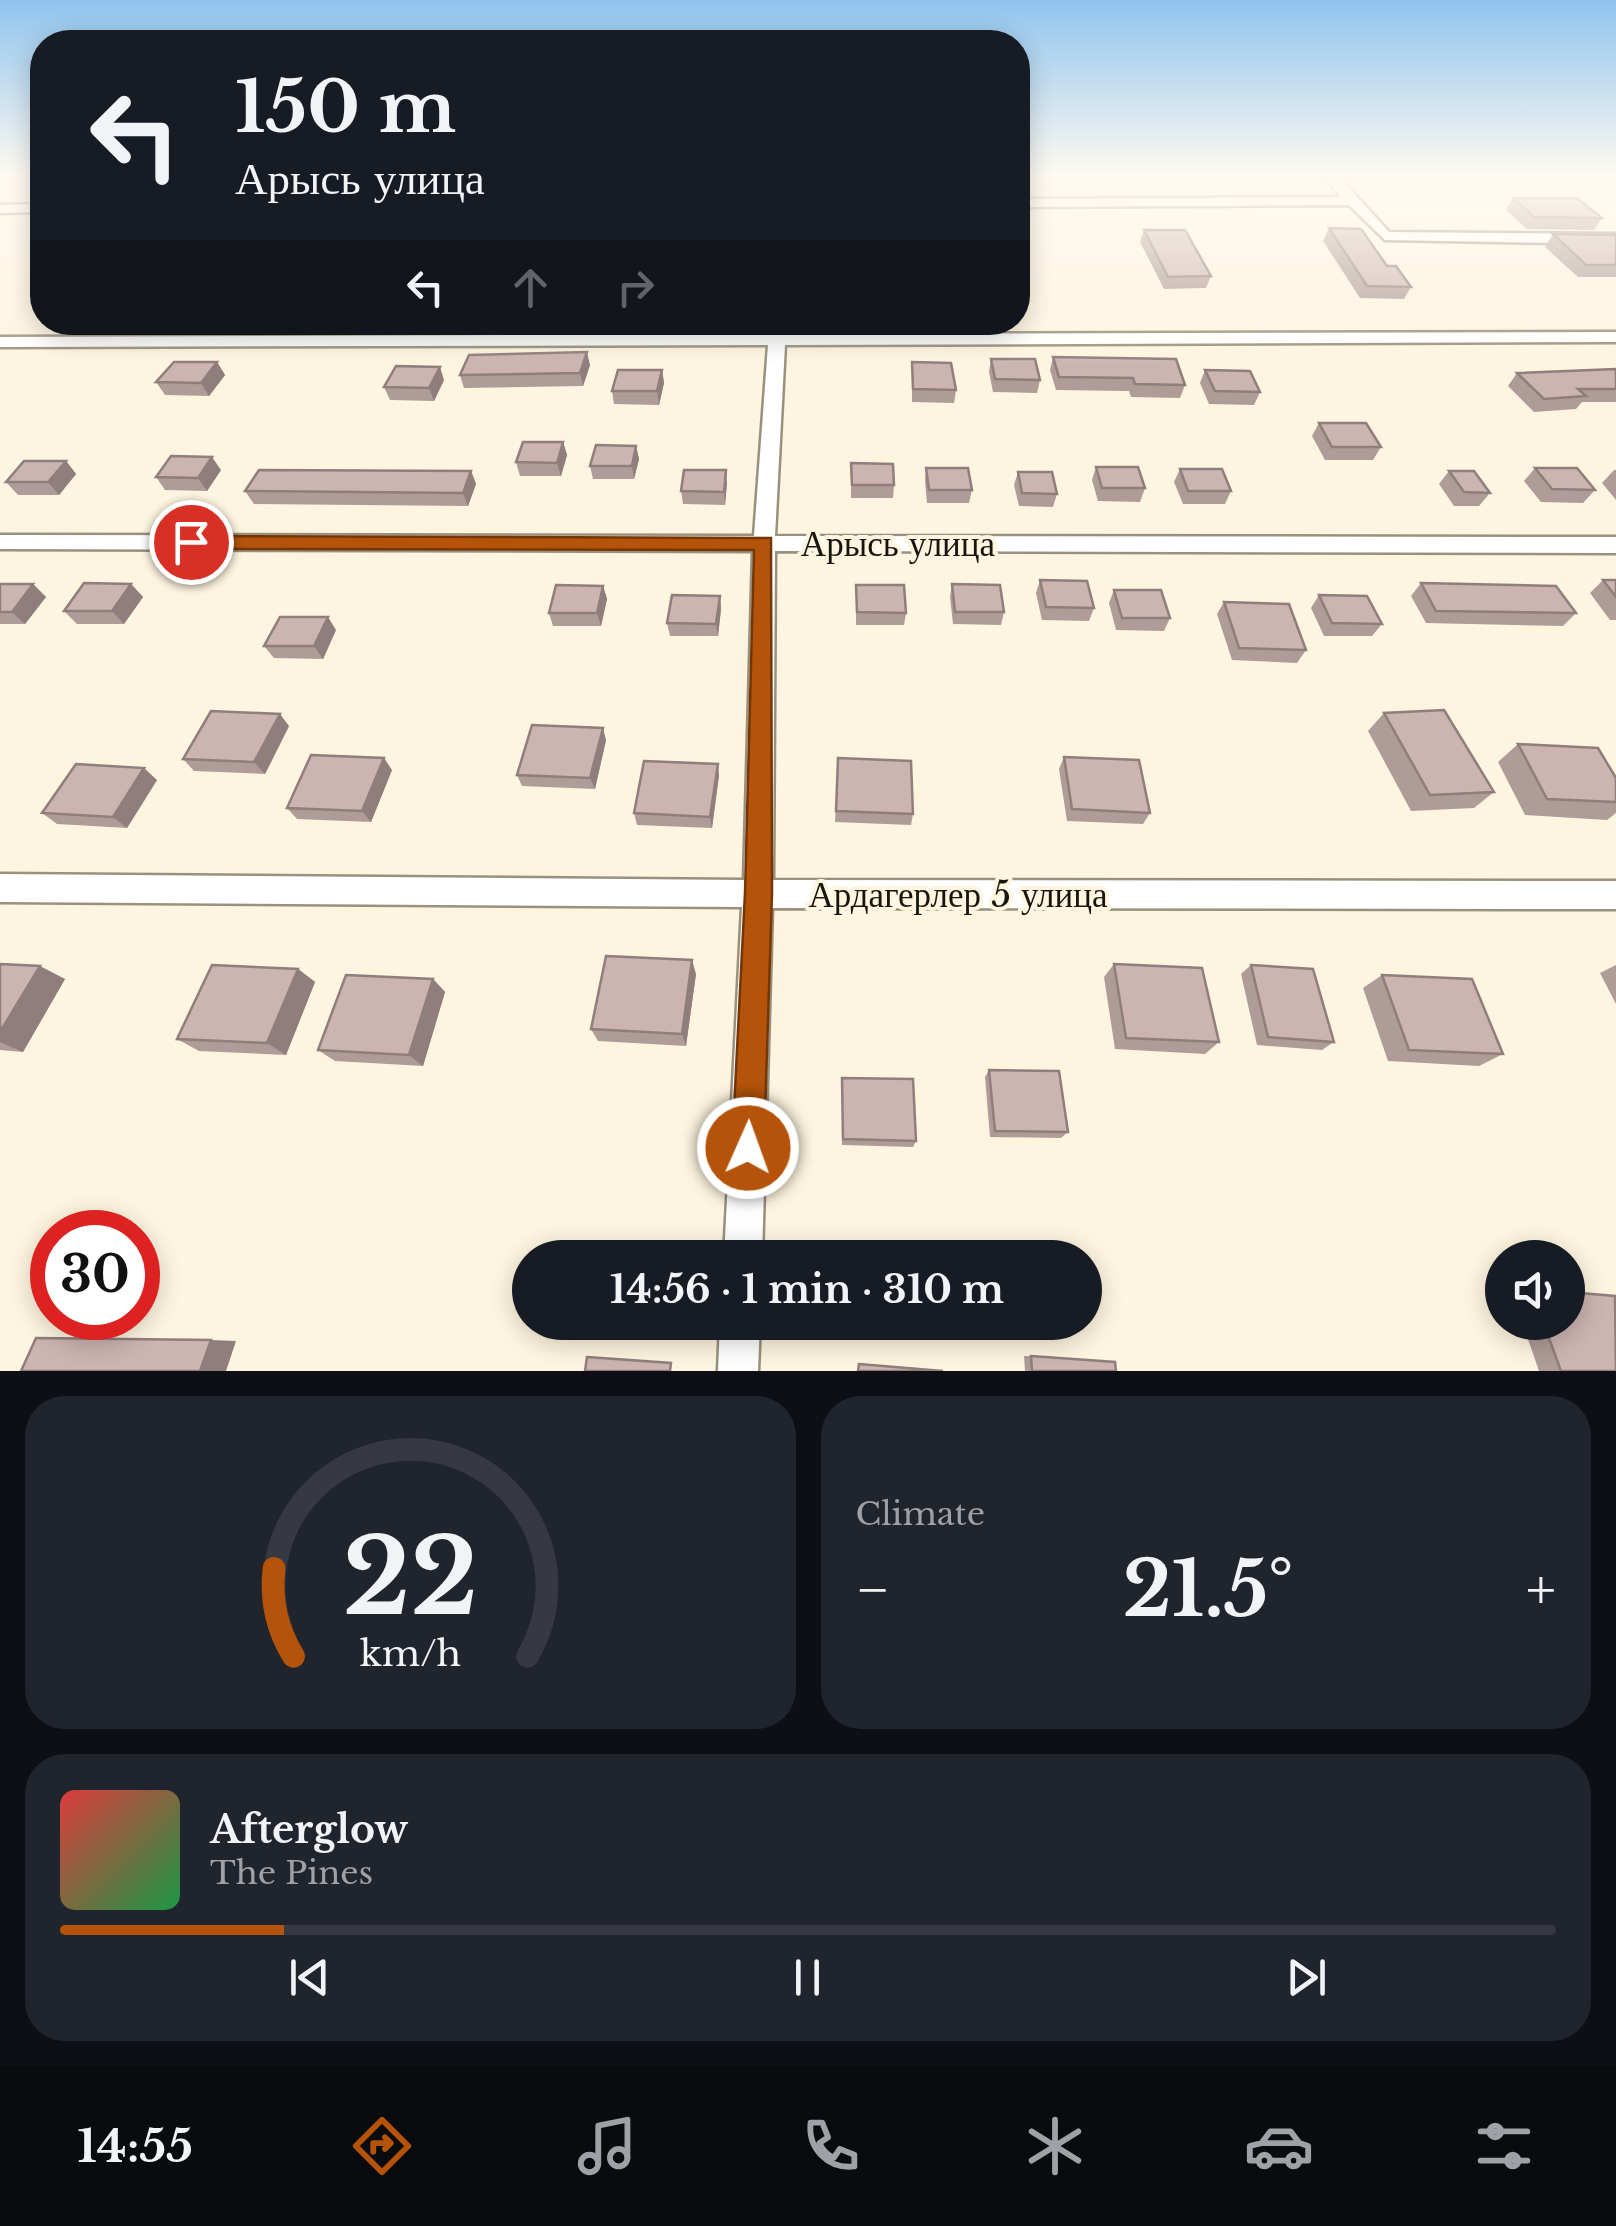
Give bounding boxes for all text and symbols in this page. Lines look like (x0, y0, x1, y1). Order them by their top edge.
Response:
text: 150 m (235, 64, 456, 151)
icon: left (70, 70, 200, 200)
text: Арысь улица (235, 150, 485, 206)
icon: left (398, 260, 453, 315)
icon: ahead (503, 260, 558, 315)
icon: right (608, 260, 663, 315)
pin (149, 500, 234, 585)
icon: arrive (164, 515, 219, 570)
street label: Арысь улица (801, 522, 996, 565)
street label: Ардагерлер 5 улица (808, 873, 1108, 916)
position arrow (696, 1096, 800, 1200)
speed limit sign: 30 (30, 1210, 160, 1340)
map controls (1485, 1240, 1585, 1340)
button: sound (1485, 1240, 1585, 1340)
text: 14:56 · 1 min · 310 m (610, 1266, 1004, 1313)
text: Climate (856, 1494, 985, 1534)
text: 22 (343, 1513, 478, 1642)
text: 21.5° (1123, 1543, 1293, 1636)
text: − (856, 1556, 890, 1624)
text: + (1526, 1556, 1556, 1624)
text: km/h (360, 1631, 461, 1676)
text: Afterglow (210, 1806, 408, 1853)
text: The Pines (210, 1853, 373, 1893)
icon: previous (282, 1950, 337, 2005)
icon: pause (780, 1950, 835, 2005)
icon: next (1279, 1950, 1334, 2005)
icon: directions (347, 2111, 417, 2181)
icon: music (572, 2111, 642, 2181)
icon: phone (796, 2111, 866, 2181)
icon: climate (1020, 2111, 1090, 2181)
icon: car (1244, 2111, 1314, 2181)
icon: filters (1469, 2111, 1539, 2181)
text: 14:55 (77, 2118, 193, 2174)

